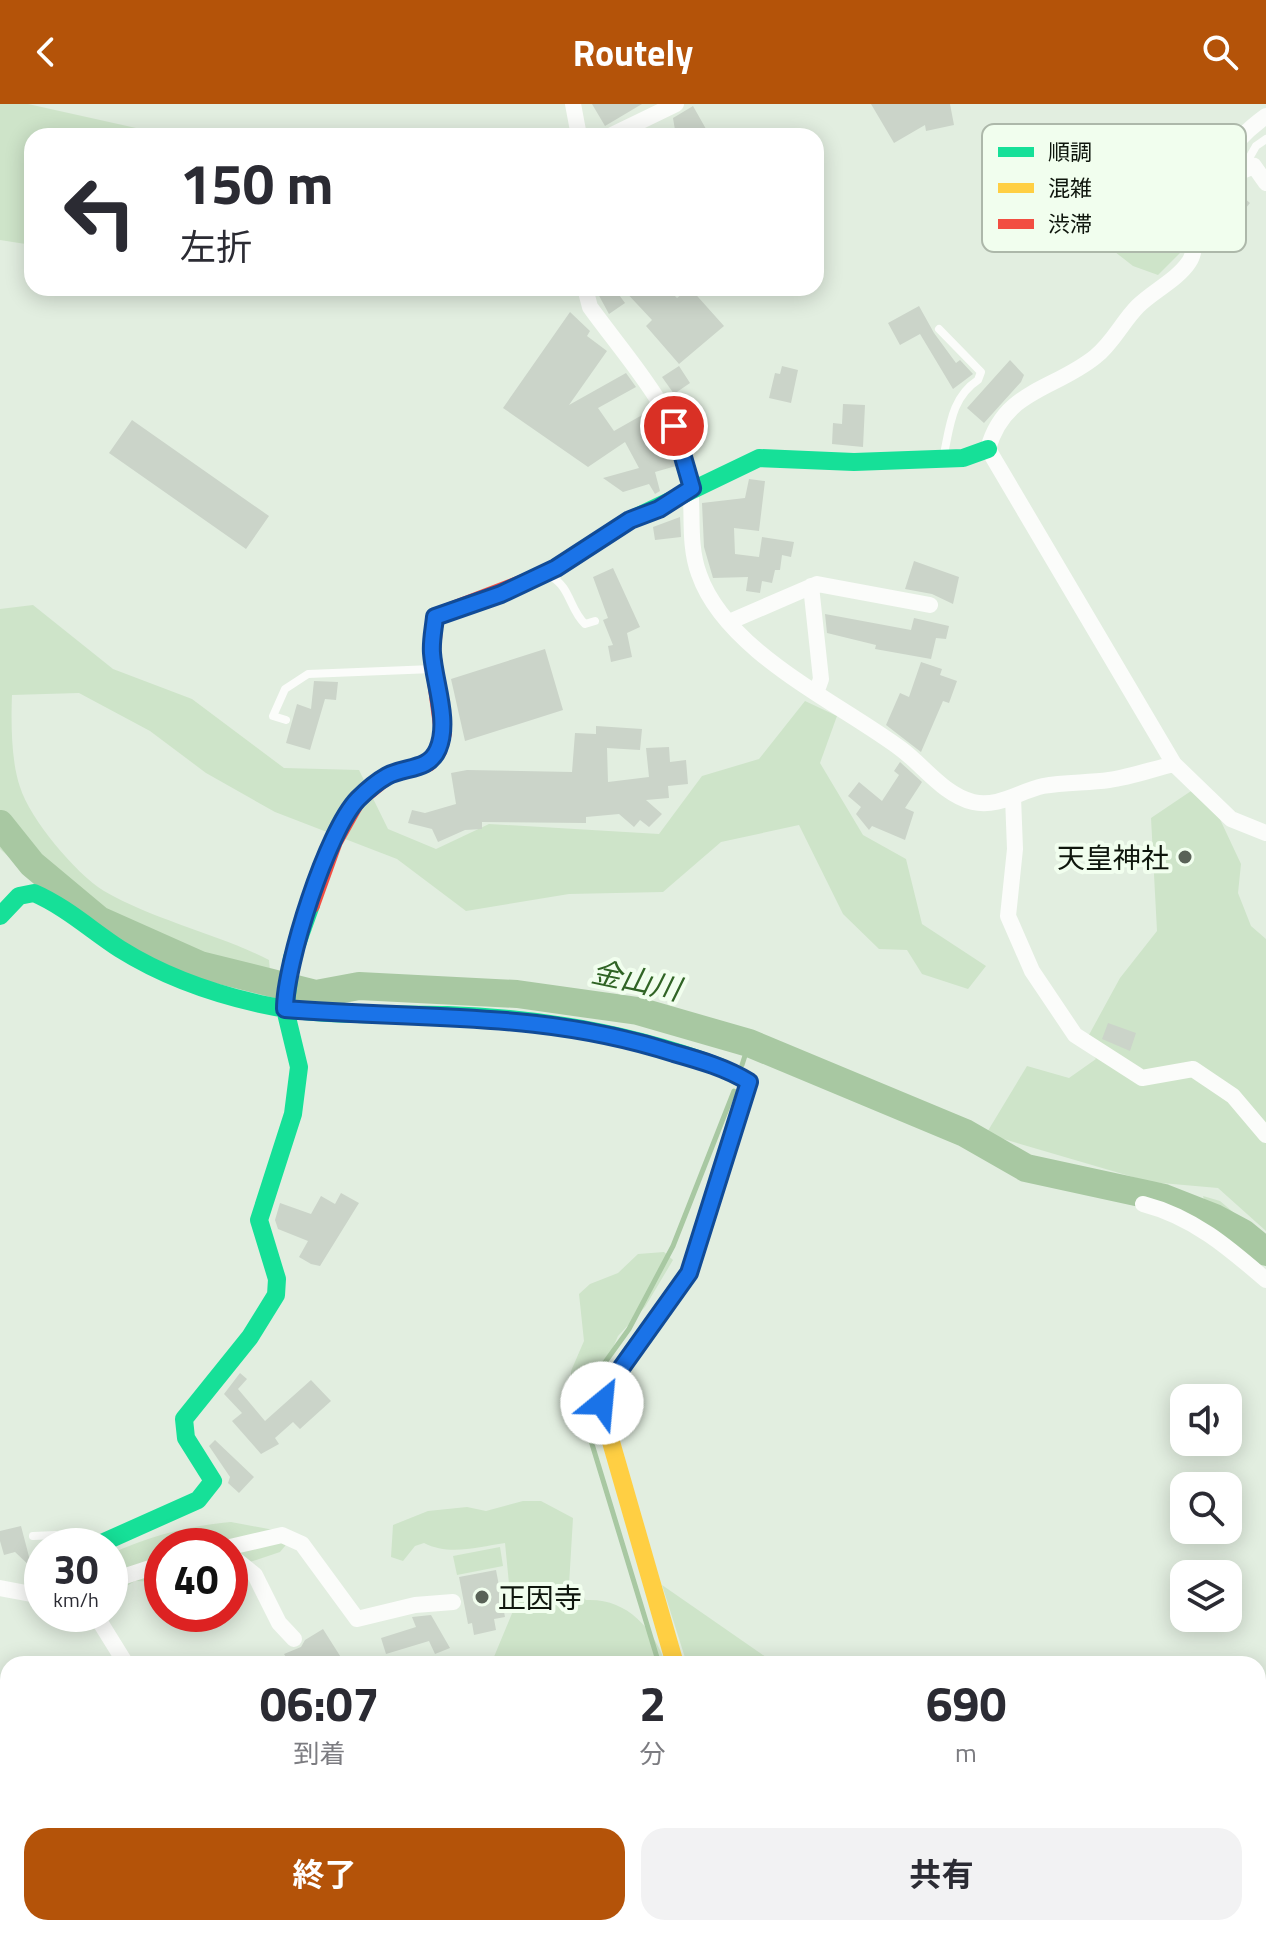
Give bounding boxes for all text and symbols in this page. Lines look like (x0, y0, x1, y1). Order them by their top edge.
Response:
text: Routely (573, 25, 693, 80)
icon: back (24, 30, 68, 74)
icon: search (1198, 30, 1242, 74)
legend (982, 124, 1246, 252)
text: 順調 (1048, 135, 1092, 169)
text: 150 m (180, 141, 333, 226)
icon: left (48, 160, 152, 264)
text: 混雑 (1048, 171, 1092, 205)
text: 渋滞 (1048, 207, 1092, 241)
text: 左折 (180, 219, 252, 274)
pin (640, 392, 708, 460)
icon: arrive (652, 404, 696, 448)
place label: 天皇神社 (1057, 836, 1169, 879)
marker: 天皇神社 (1176, 848, 1194, 866)
water label: 金山川 (587, 948, 688, 1012)
position arrow (560, 1361, 644, 1445)
map controls (1170, 1384, 1242, 1632)
button: sound (1170, 1384, 1242, 1456)
button: search (1170, 1472, 1242, 1544)
speed limit sign: 40 (144, 1528, 248, 1632)
text: 30 (54, 1539, 98, 1600)
button: layers (1170, 1560, 1242, 1632)
place label: 正因寺 (498, 1576, 582, 1619)
text: km/h (53, 1584, 99, 1615)
marker: 正因寺 (473, 1588, 491, 1606)
text: 06:07 (260, 1667, 379, 1740)
text: 2 (639, 1667, 666, 1740)
text: 690 (926, 1667, 1006, 1740)
text: m (955, 1733, 977, 1772)
text: 到着 (294, 1734, 346, 1773)
text: 分 (640, 1734, 666, 1773)
button: 終了 (24, 1828, 625, 1920)
button: 共有 (641, 1828, 1242, 1920)

